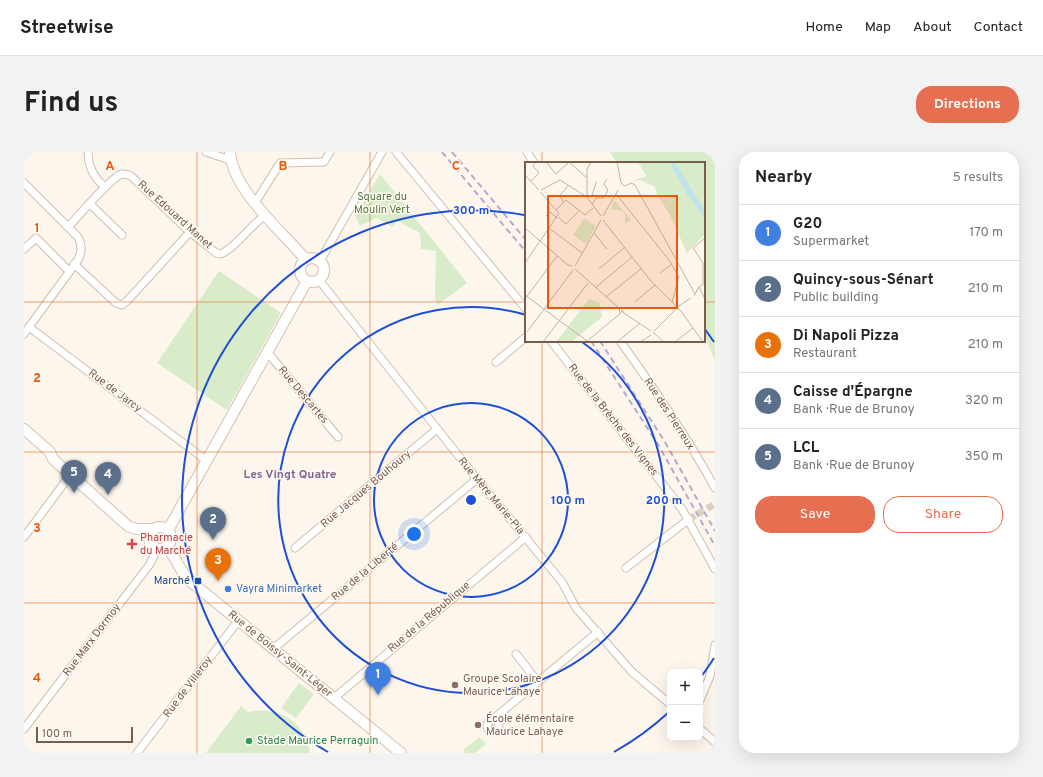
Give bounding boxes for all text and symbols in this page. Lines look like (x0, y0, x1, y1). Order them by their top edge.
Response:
text: Streetwise (20, 16, 113, 40)
text: Home (806, 19, 843, 36)
text: Map (865, 19, 891, 36)
text: About (913, 19, 952, 36)
text: Contact (974, 19, 1023, 36)
text: Find us (24, 86, 118, 122)
button: Directions (916, 86, 1019, 123)
text: A (105, 159, 115, 175)
text: B (279, 159, 288, 175)
text: C (452, 159, 460, 175)
inset map (525, 162, 705, 342)
text: Nearby (755, 167, 812, 189)
text: 5 results (953, 170, 1003, 186)
street label: Rue Edouard Manet (135, 178, 215, 252)
park label: Square du Moulin Vert (354, 190, 410, 217)
text: 300 m (453, 203, 489, 219)
text: G20 (793, 215, 822, 234)
text: 1 (34, 221, 40, 237)
text: 1 (765, 225, 771, 241)
text: 170 m (969, 225, 1003, 241)
text: Supermarket (793, 234, 869, 250)
text: Quincy-sous-Sénart (793, 271, 934, 290)
text: 2 (764, 281, 772, 297)
text: 210 m (968, 281, 1003, 297)
text: Public building (793, 290, 879, 306)
text: Di Napoli Pizza (793, 327, 899, 346)
text: 3 (764, 337, 772, 353)
text: 210 m (968, 337, 1003, 353)
text: Restaurant (793, 346, 857, 362)
street label: Rue de la Brèche des Vignes (565, 361, 661, 479)
street label: Rue Descartes (275, 363, 331, 427)
street label: Rue de Jarcy (85, 366, 145, 416)
text: 2 (33, 371, 41, 387)
street label: Rue des Pierreux (640, 375, 698, 453)
text: Caisse d'Épargne (793, 383, 913, 402)
text: 4 (764, 393, 772, 409)
text: 320 m (965, 393, 1003, 409)
text: Bank · Rue de Brunoy (793, 402, 915, 418)
text: LCL (793, 439, 819, 458)
street label: Rue Jacques Bouhoury (318, 447, 414, 531)
text: 5 (764, 449, 772, 465)
text: 350 m (965, 449, 1003, 465)
street label: Rue Mère Marie-Pia (455, 455, 527, 538)
text: Bank · Rue de Brunoy (793, 458, 915, 474)
pin: 5 (61, 460, 87, 493)
pin: 4 (95, 462, 121, 495)
district label: Les Vingt Quatre (243, 467, 337, 483)
centre of rings (464, 493, 478, 507)
text: 100 m (551, 493, 585, 509)
text: 200 m (646, 493, 682, 509)
button: Save (755, 496, 875, 533)
button: Share (883, 496, 1003, 533)
pin: 2 (200, 507, 226, 540)
text: 3 (33, 521, 41, 537)
your location (404, 524, 424, 544)
place label: Pharmacie du Marché (140, 531, 193, 558)
marker: Pharmacie du Marché (127, 539, 137, 549)
street label: Rue de la Liberté (329, 540, 402, 604)
pin: 3 (205, 548, 231, 581)
place label: Marché (154, 574, 190, 588)
marker: Marché (193, 576, 203, 586)
street label: Rue de la République (385, 578, 473, 656)
place label: Vayra Minimarket (236, 582, 322, 596)
marker: Vayra Minimarket (223, 584, 233, 594)
street label: Rue Marx Dormoy (60, 601, 124, 679)
street label: Rue de Boissy-Saint-Léger (225, 607, 336, 701)
street label: Rue de Villeroy (160, 653, 216, 721)
pin: 1 (365, 662, 391, 695)
map controls (667, 669, 703, 741)
button: + (667, 669, 703, 705)
text: 4 (33, 671, 41, 687)
place label: Groupe Scolaire Maurice Lahaye (463, 672, 541, 699)
marker: Groupe Scolaire Maurice Lahaye (450, 680, 460, 690)
button: − (667, 705, 703, 741)
place label: École élémentaire Maurice Lahaye (486, 711, 574, 739)
marker: École élémentaire Maurice Lahaye (473, 720, 483, 730)
scale bar (36, 725, 133, 744)
text: 100 m (42, 727, 72, 741)
place label: Stade Maurice Perraguin (257, 734, 378, 748)
marker: Stade Maurice Perraguin (244, 736, 254, 746)

